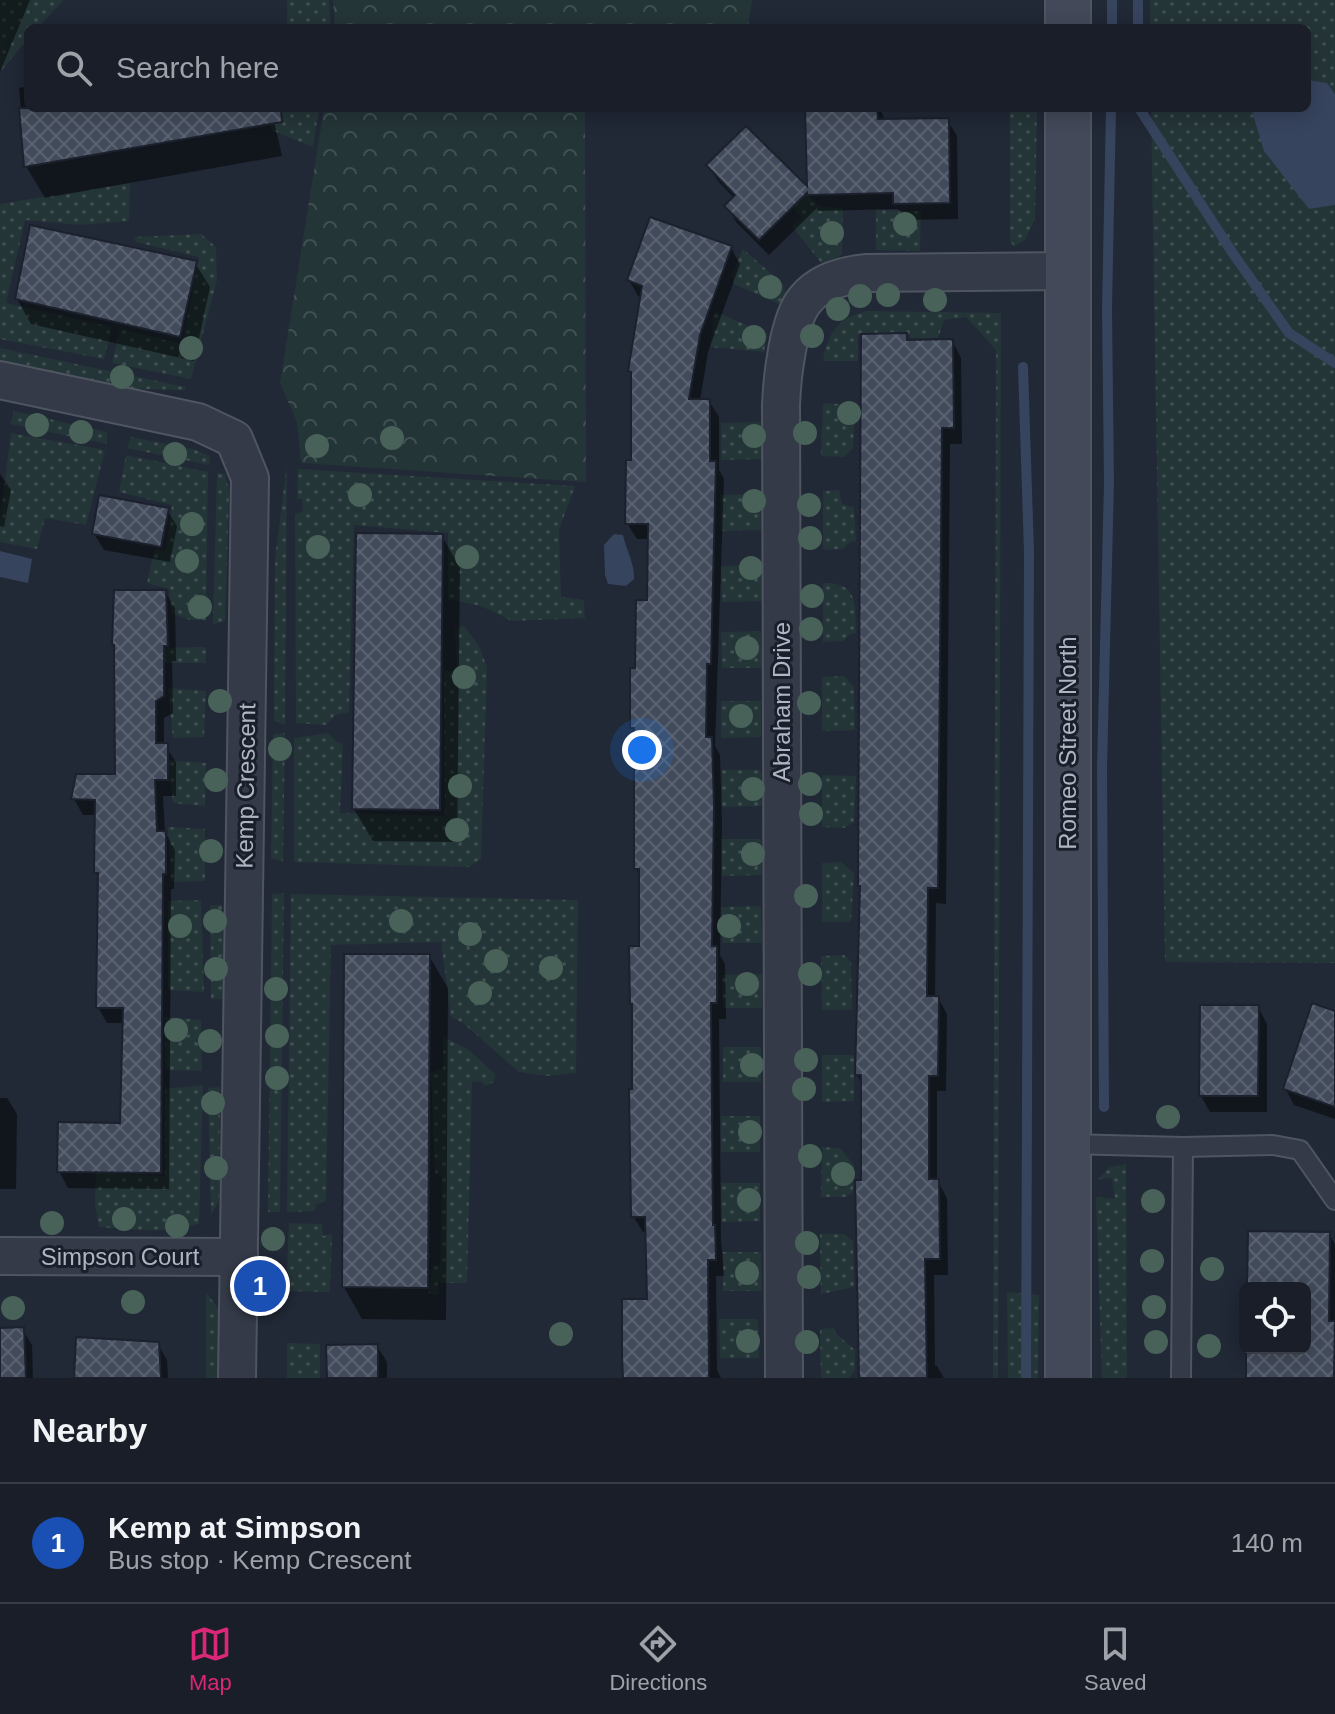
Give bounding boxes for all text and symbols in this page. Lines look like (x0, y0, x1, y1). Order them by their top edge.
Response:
search box (24, 24, 1311, 112)
icon: search (52, 46, 96, 90)
text: Search here (116, 51, 279, 84)
street label: Abraham Drive (768, 622, 795, 782)
street label: Romeo Street North (1054, 636, 1081, 850)
street label: Kemp Crescent (231, 703, 260, 869)
your location (622, 730, 662, 770)
street label: Simpson Court (41, 1243, 200, 1270)
pin: 1 (234, 1256, 286, 1316)
map controls (1239, 1282, 1311, 1354)
button: locate (1239, 1282, 1311, 1354)
text: Nearby (32, 1411, 147, 1449)
text: Kemp at Simpson (108, 1511, 361, 1544)
text: 1 (51, 1528, 65, 1558)
text: 140 m (1231, 1528, 1303, 1558)
text: Bus stop · Kemp Crescent (108, 1545, 411, 1575)
tab: Map (188, 1622, 232, 1696)
tab: Directions (609, 1622, 707, 1696)
tab: Saved (1084, 1622, 1147, 1696)

